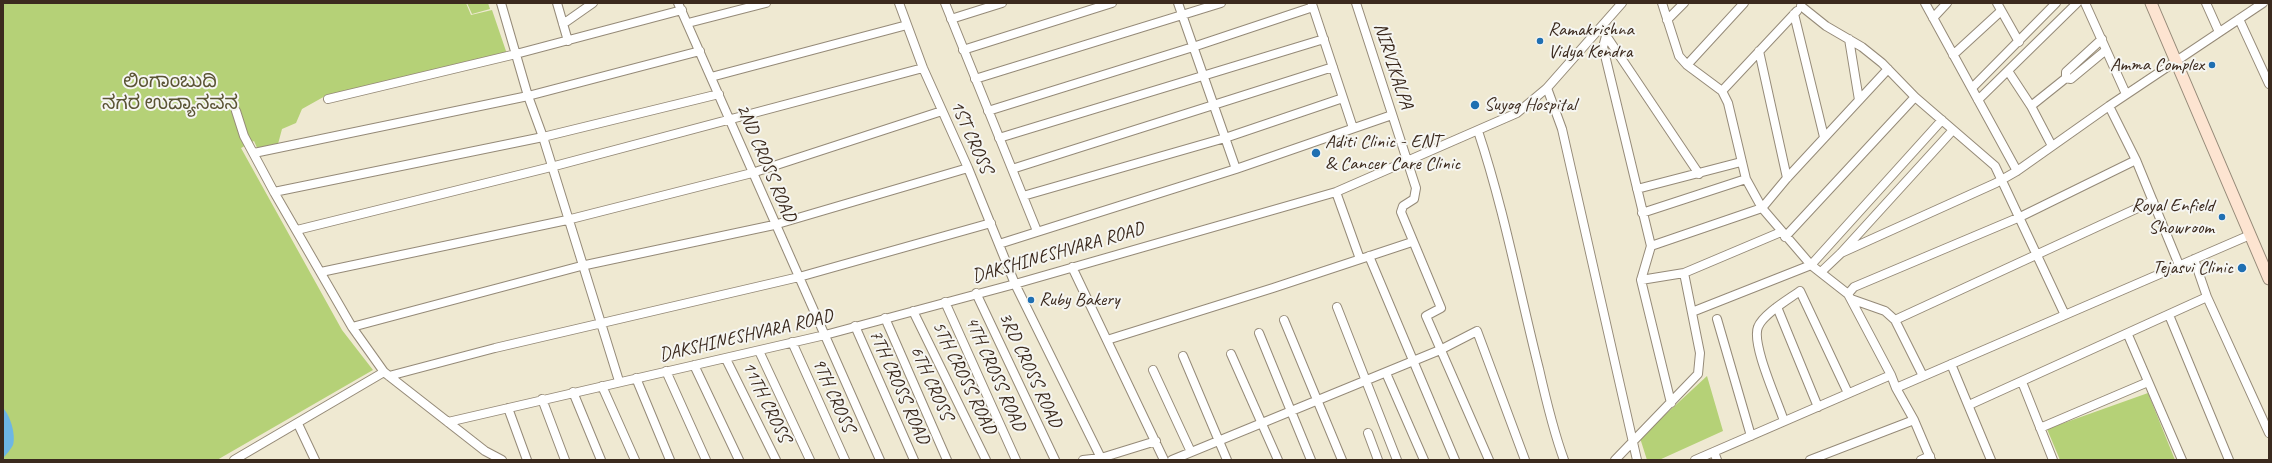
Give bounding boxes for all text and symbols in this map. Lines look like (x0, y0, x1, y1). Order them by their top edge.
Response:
place label: Ramakrishna Vidya Kendra (1548, 19, 1634, 63)
street label: NIRVIKALPA (1368, 20, 1418, 112)
marker: Ramakrishna Vidya Kendra (1535, 36, 1545, 46)
place label: Amma Complex (2110, 54, 2204, 76)
marker: Amma Complex (2207, 60, 2217, 70)
park label: ಲಿಂಗಾಂಬುದಿ ನಗರ ಉದ್ಯಾನವನ (102, 71, 238, 115)
place label: Suyog Hospital (1484, 94, 1576, 116)
street label: 1ST CROSS (945, 97, 997, 177)
marker: Suyog Hospital (1469, 99, 1481, 111)
street label: 2ND CROSS ROAD (731, 101, 801, 225)
place label: Aditi Clinic - ENT & Cancer Care Clinic (1325, 131, 1460, 175)
marker: Aditi Clinic - ENT & Cancer Care Clinic (1310, 147, 1322, 159)
place label: Royal Enfield Showroom (2131, 195, 2214, 239)
marker: Royal Enfield Showroom (2217, 212, 2227, 222)
street label: DAKSHINESHVARA ROAD (970, 218, 1146, 288)
place label: Tejasvi Clinic (2152, 257, 2233, 279)
marker: Tejasvi Clinic (2236, 262, 2248, 274)
place label: Ruby Bakery (1039, 289, 1119, 311)
marker: Ruby Bakery (1026, 295, 1036, 305)
street label: DAKSHINESHVARA ROAD (657, 305, 835, 367)
street label: 3RD CROSS ROAD (993, 309, 1067, 431)
street label: 4TH CROSS ROAD (960, 313, 1030, 435)
street label: 5TH CROSS ROAD (927, 318, 1001, 438)
street label: 7TH CROSS ROAD (864, 326, 934, 448)
street label: 6TH CROSS (905, 343, 957, 423)
street label: 9TH CROSS (807, 355, 859, 435)
street label: 11TH CROSS (737, 358, 795, 446)

